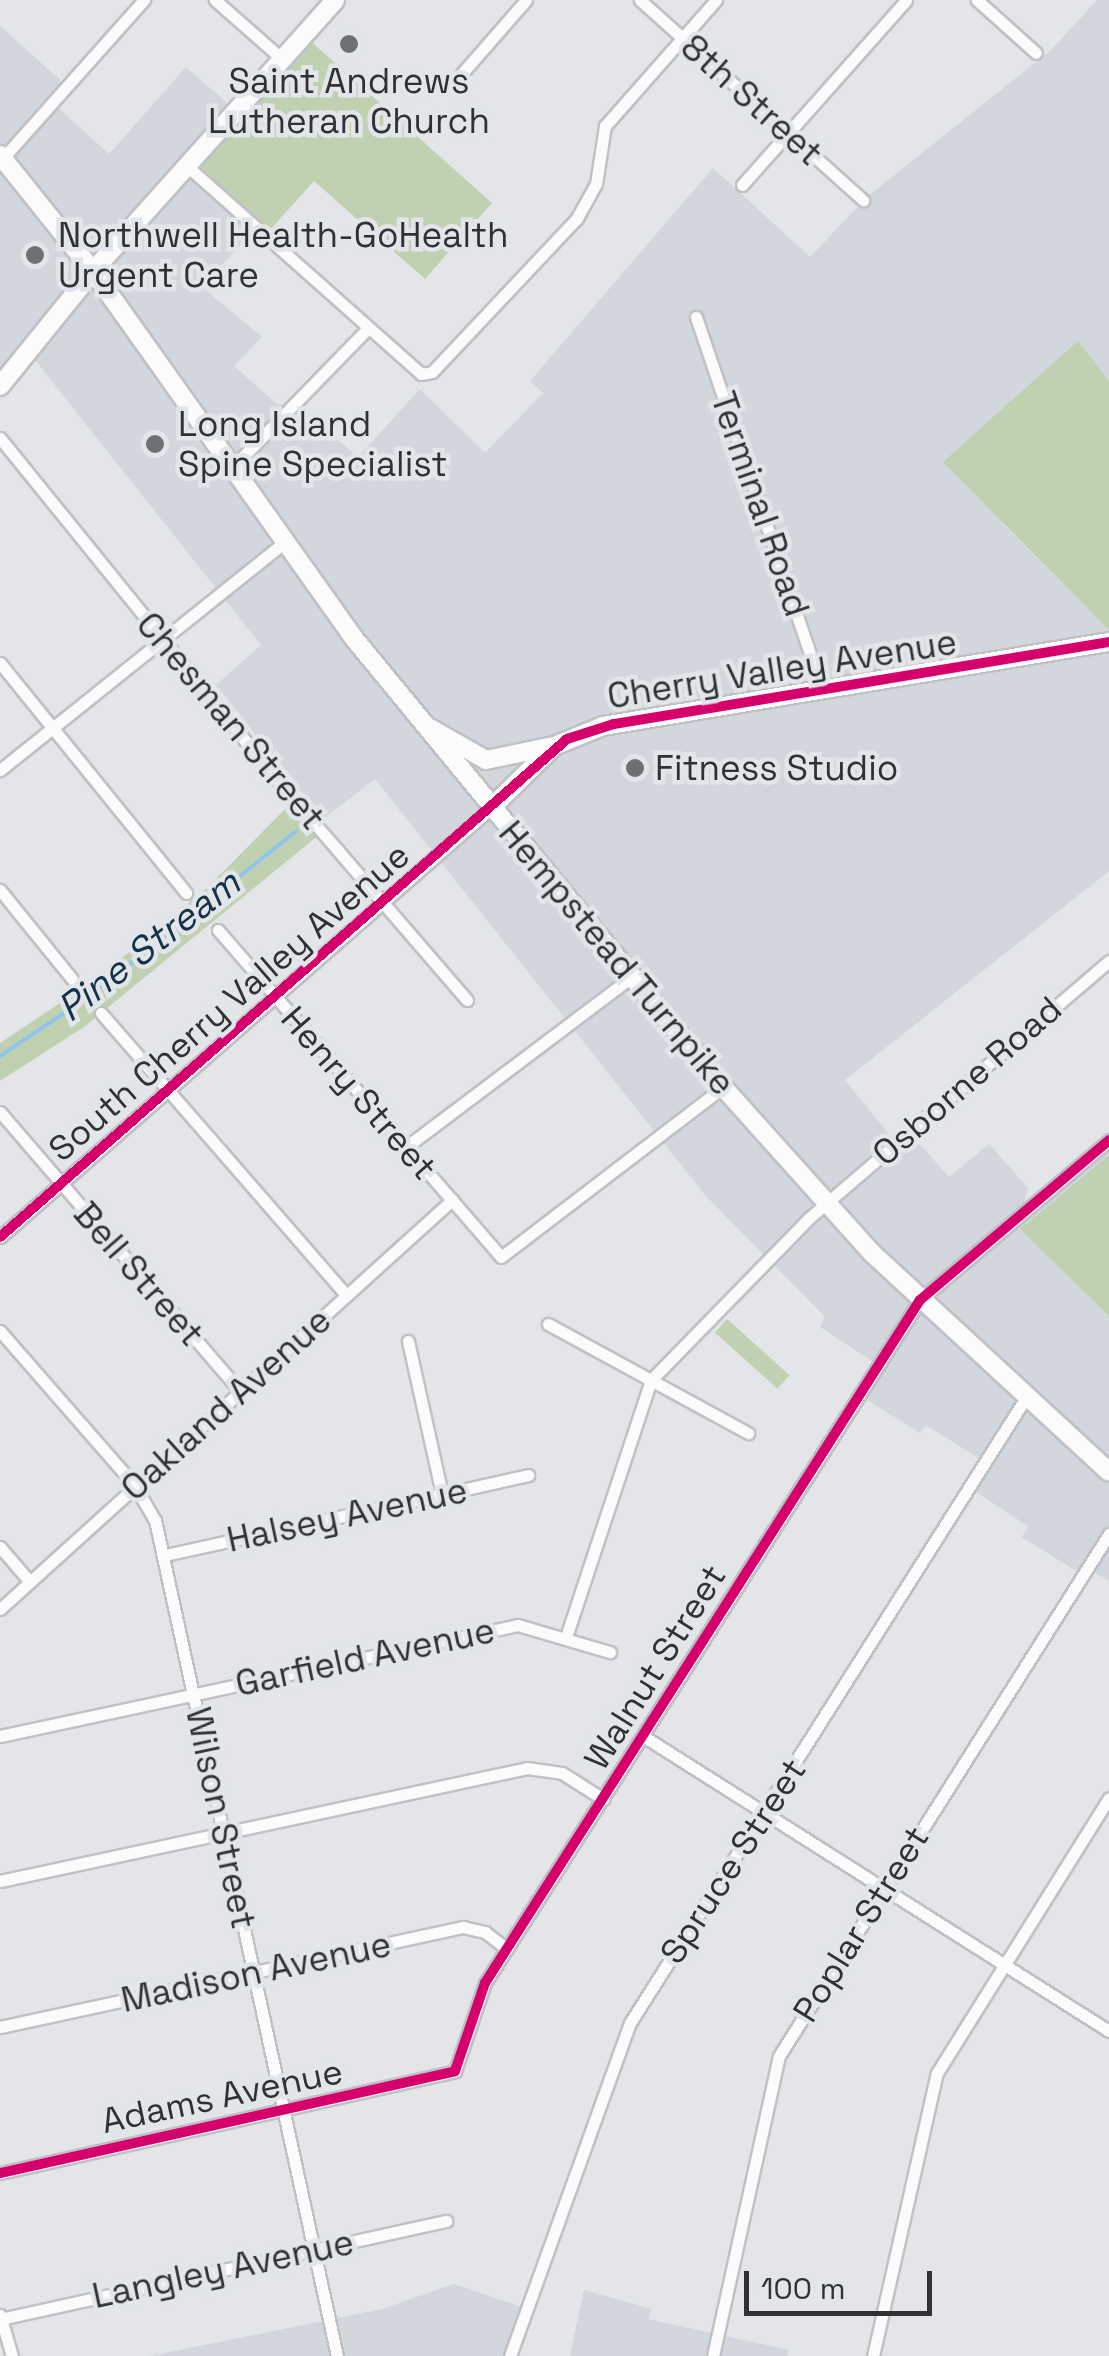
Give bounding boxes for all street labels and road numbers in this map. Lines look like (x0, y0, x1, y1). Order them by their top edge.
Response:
street label: 8th Street (673, 26, 831, 174)
street label: Terminal Road (702, 386, 818, 622)
street label: Chesman Street (128, 604, 334, 838)
street label: Cherry Valley Avenue (604, 621, 960, 717)
street label: Hempstead Turnpike (490, 812, 744, 1104)
street label: South Cherry Valley Avenue (40, 834, 418, 1170)
street label: Osborne Road (864, 988, 1070, 1174)
street label: Henry Street (272, 998, 446, 1188)
street label: Bell Street (65, 1193, 213, 1355)
street label: Oakland Avenue (112, 1299, 340, 1509)
street label: Halsey Avenue (223, 1469, 471, 1561)
street label: Walnut Street (575, 1557, 735, 1777)
street label: Garfield Avenue (231, 1609, 499, 1705)
street label: Wilson Street (177, 1703, 265, 1933)
street label: Spruce Street (651, 1751, 815, 1971)
street label: Poplar Street (784, 1819, 938, 2029)
street label: Madison Avenue (117, 1923, 395, 2021)
street label: Adams Avenue (97, 2050, 347, 2142)
street label: Langley Avenue (88, 2221, 358, 2317)

